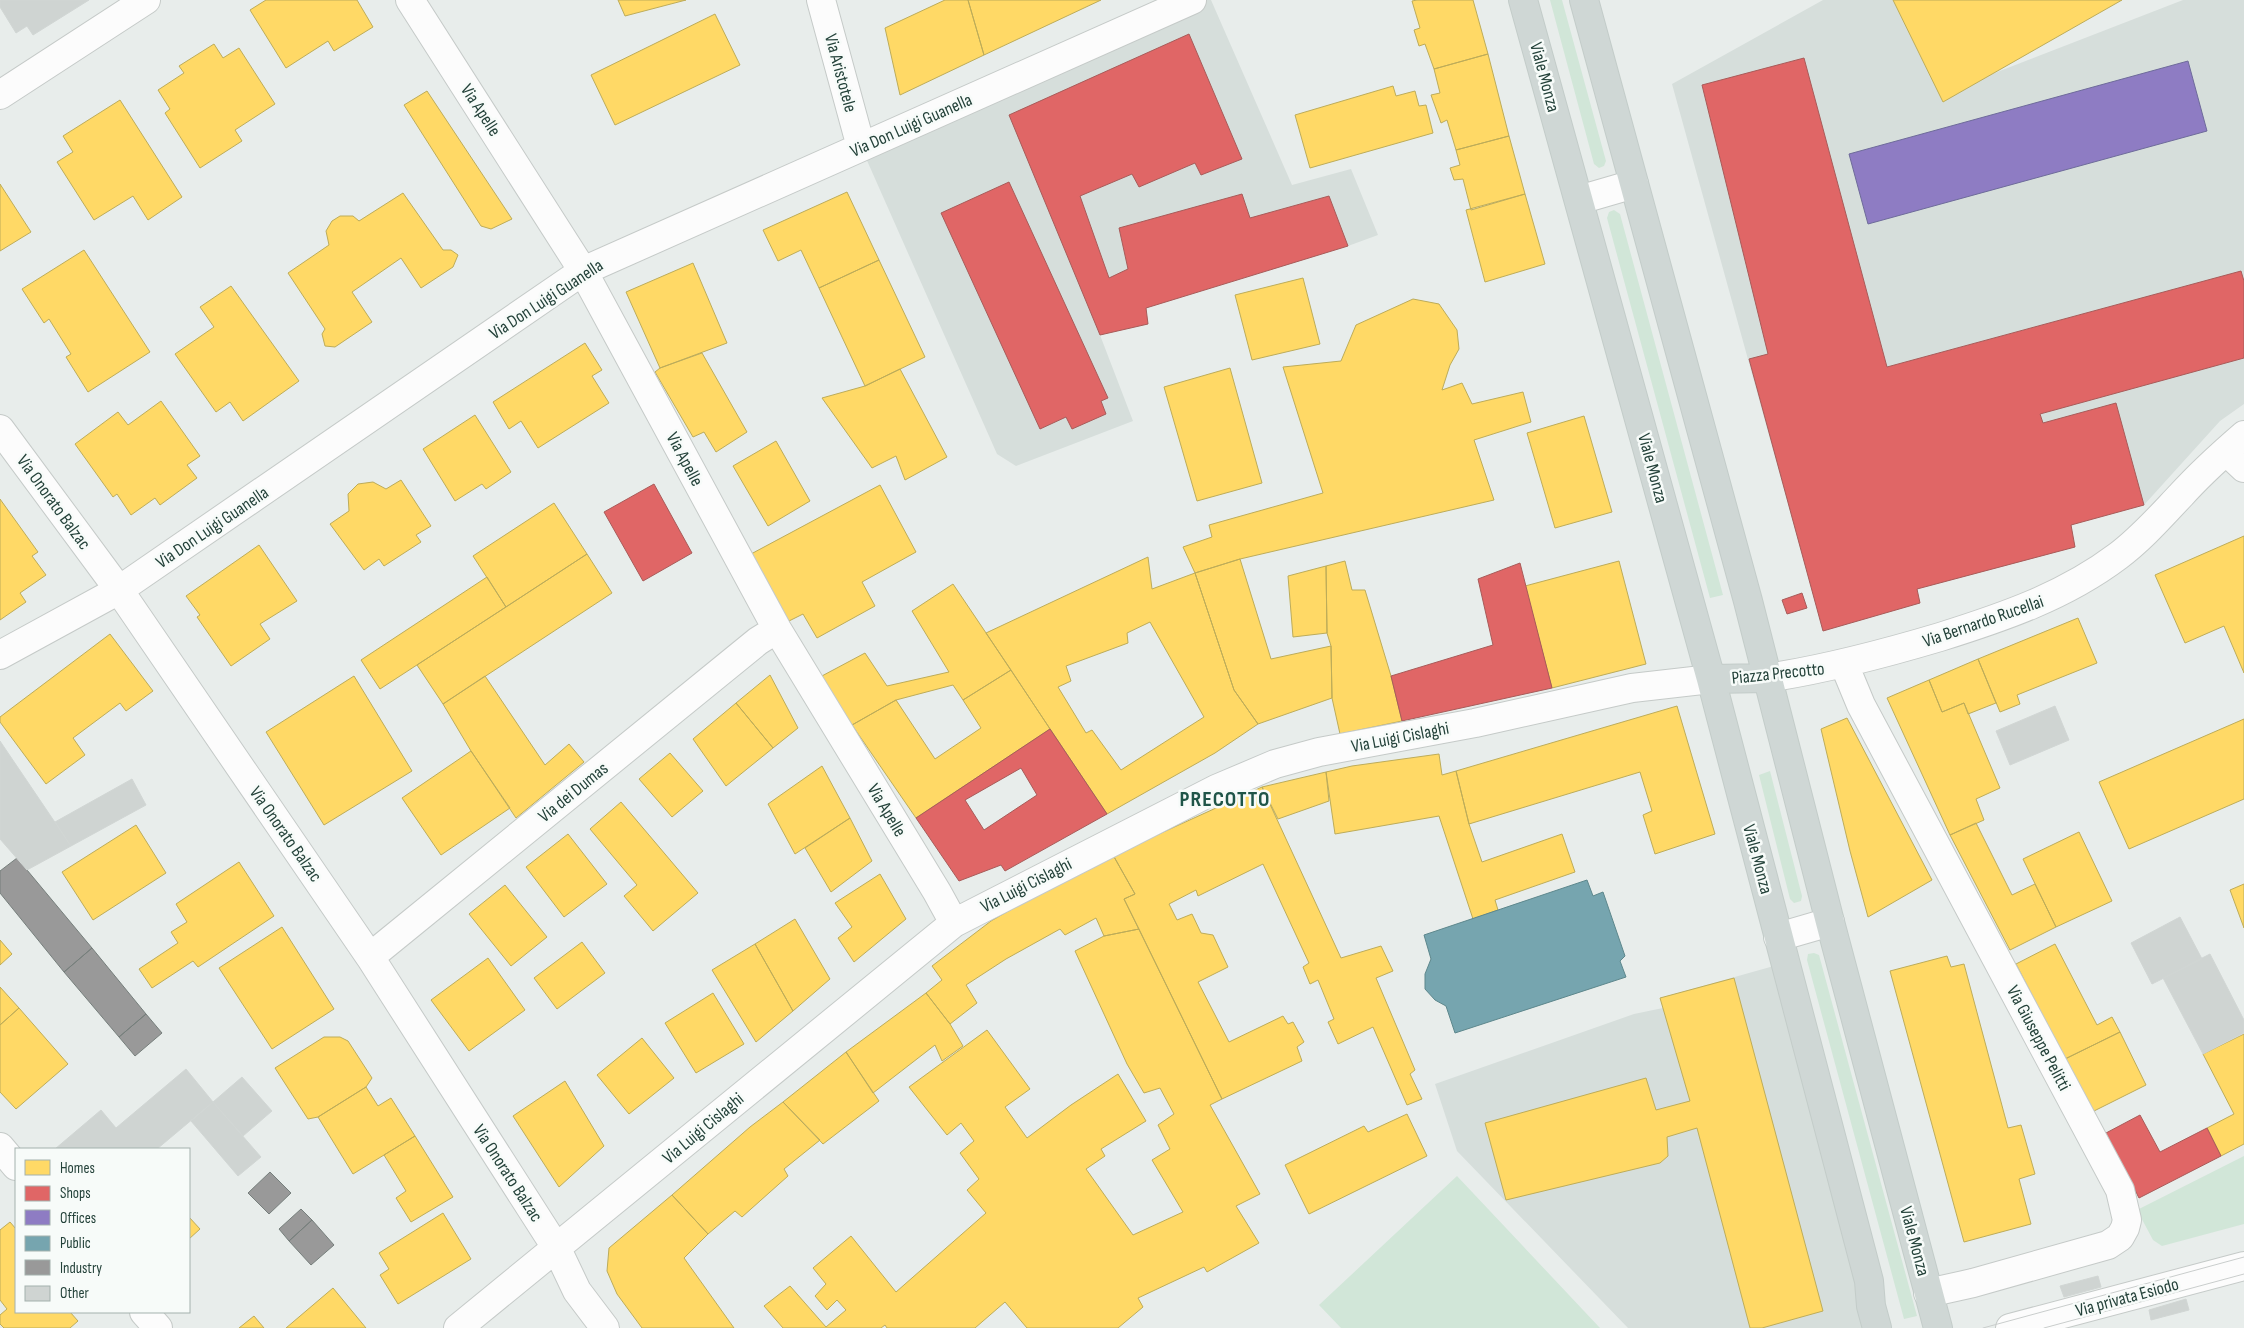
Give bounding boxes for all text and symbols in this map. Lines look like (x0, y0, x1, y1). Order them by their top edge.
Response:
street label: Via Aristotele (820, 32, 861, 115)
street label: Viale Monza (1525, 40, 1564, 114)
street label: Via Apelle (456, 80, 505, 140)
street label: Via Don Luigi Guanella (847, 89, 975, 162)
street label: Via Don Luigi Guanella (486, 255, 607, 344)
street label: Via Apelle (662, 429, 707, 490)
street label: Viale Monza (1633, 431, 1672, 505)
street label: Via Onorato Balzac (12, 451, 95, 554)
street label: Via Don Luigi Guanella (152, 482, 273, 573)
street label: Via Bernardo Rucellai (1920, 591, 2046, 652)
street label: Piazza Precotto (1731, 658, 1825, 689)
street label: Via Luigi Cislaghi (1349, 718, 1451, 757)
street label: Via dei Dumas (534, 758, 612, 827)
street label: Via Apelle (863, 780, 910, 840)
street label: Via Onorato Balzac (245, 783, 326, 886)
district label: PRECOTTO (1180, 786, 1270, 813)
street label: Viale Monza (1738, 822, 1777, 896)
street label: Via Luigi Cislaghi (977, 854, 1075, 917)
street label: Via Giuseppe Pelitti (2002, 982, 2075, 1094)
street label: Via Luigi Cislaghi (659, 1088, 748, 1168)
street label: Via Onorato Balzac (468, 1121, 547, 1226)
legend (15, 1148, 190, 1313)
text: Homes (60, 1159, 95, 1178)
text: Shops (60, 1184, 91, 1203)
street label: Viale Monza (1895, 1204, 1934, 1278)
text: Offices (60, 1209, 96, 1228)
text: Public (60, 1234, 91, 1253)
text: Industry (60, 1259, 102, 1278)
street label: Via privata Esiodo (2073, 1274, 2181, 1321)
text: Other (60, 1284, 89, 1303)

